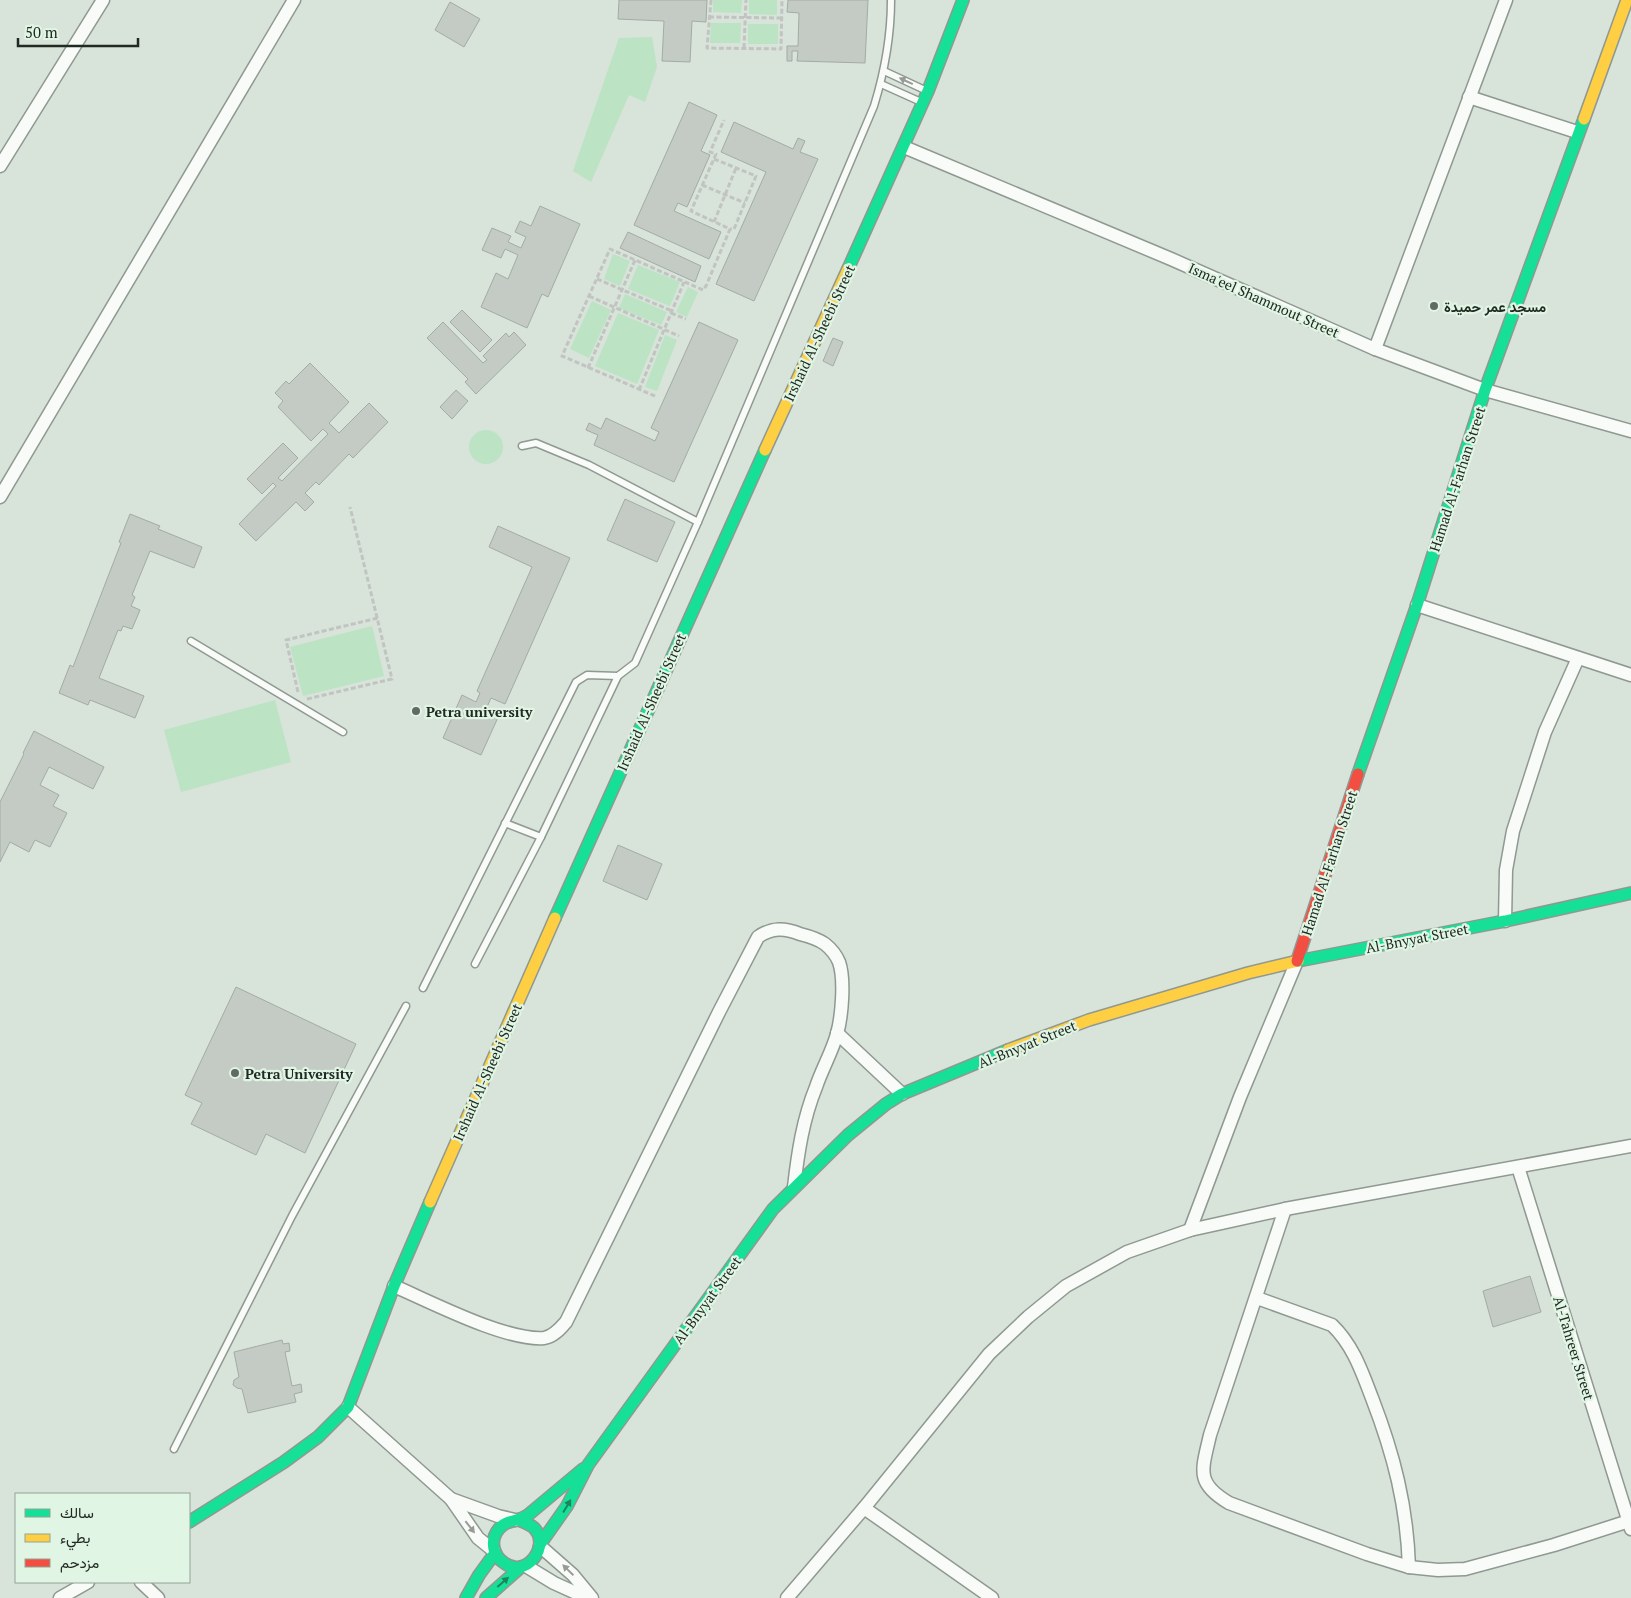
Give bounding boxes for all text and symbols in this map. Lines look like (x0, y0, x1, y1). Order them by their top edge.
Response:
scale bar (18, 15, 138, 47)
text: 50 m (25, 22, 58, 42)
one-way arrow (899, 77, 913, 85)
street label: Isma'eel Shammout Street (1186, 258, 1343, 342)
street label: Irshaid Al-Sheebi Street (779, 261, 859, 404)
place label: مسجد عمر حميدة (1444, 297, 1547, 316)
marker: مسجد عمر حميدة (1428, 300, 1440, 312)
street label: Hamad Al-Farhan Street (1425, 403, 1490, 554)
street label: Irshaid Al-Sheebi Street (612, 629, 690, 774)
place label: Petra university (426, 702, 533, 721)
marker: Petra university (410, 705, 422, 717)
street label: Hamad Al-Farhan Street (1297, 787, 1362, 938)
street label: Al-Bnyyat Street (1364, 919, 1471, 957)
street label: Irshaid Al-Sheebi Street (448, 999, 526, 1144)
street label: Al-Bnyyat Street (975, 1015, 1080, 1072)
place label: Petra University (245, 1064, 353, 1083)
marker: Petra University (229, 1067, 241, 1079)
street label: Al-Bnyyat Street (669, 1252, 746, 1348)
street label: Al-Tahreer Street (1549, 1294, 1599, 1403)
legend (15, 1493, 190, 1583)
one-way arrow (562, 1499, 571, 1512)
text: سالك (60, 1502, 94, 1522)
one-way arrow (464, 1520, 475, 1533)
text: بطيء (60, 1527, 90, 1551)
text: مزدحم (60, 1552, 99, 1573)
one-way arrow (562, 1564, 574, 1576)
one-way arrow (497, 1577, 510, 1588)

